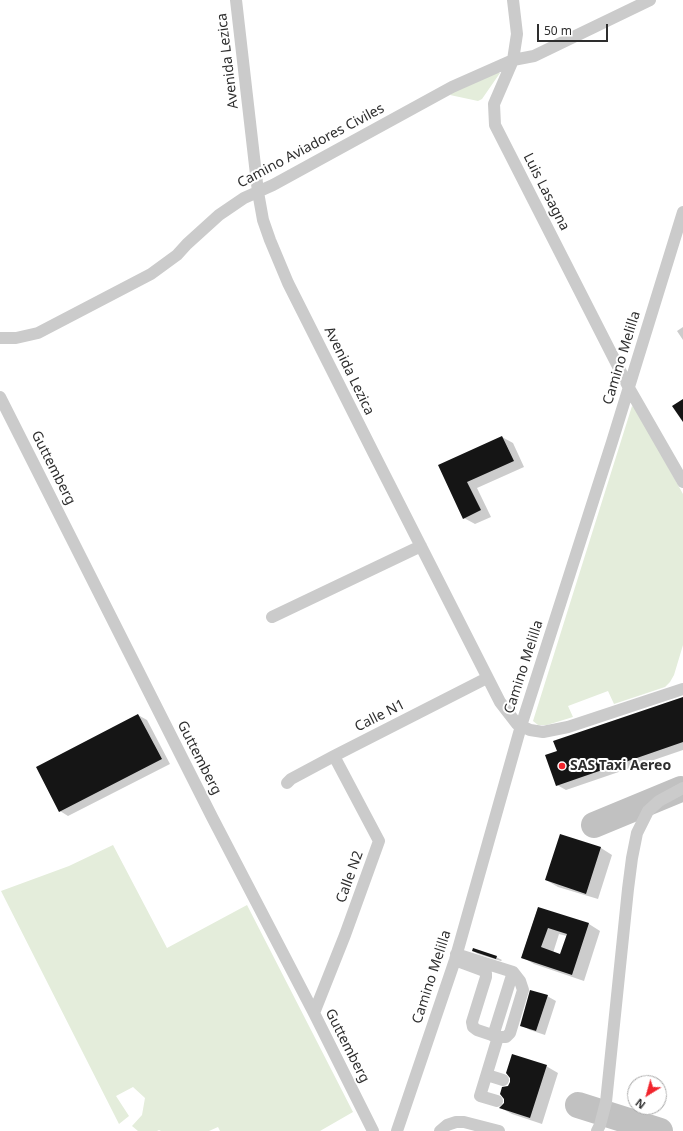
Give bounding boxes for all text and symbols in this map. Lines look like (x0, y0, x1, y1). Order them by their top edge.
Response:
street label: Avenida Lezica (214, 12, 242, 110)
scale bar (539, 16, 610, 42)
text: 50 m (544, 22, 572, 39)
street label: Camino Aviadores Civiles (235, 100, 387, 192)
street label: Luis Lasagna (519, 150, 573, 234)
street label: Camino Melilla (600, 309, 644, 407)
street label: Avenida Lezica (320, 324, 378, 418)
street label: Guttemberg (27, 428, 79, 508)
street label: Camino Melilla (501, 618, 547, 716)
street label: Calle N1 (352, 696, 408, 736)
street label: Guttemberg (173, 718, 225, 798)
place label: SAS Taxi Aereo (570, 758, 671, 774)
marker: SAS Taxi Aereo (557, 761, 567, 771)
street label: Calle N2 (333, 849, 367, 905)
street label: Camino Melilla (409, 928, 455, 1026)
street label: Guttemberg (321, 1006, 373, 1086)
north arrow (627, 1075, 667, 1115)
text: N (632, 1096, 648, 1113)

